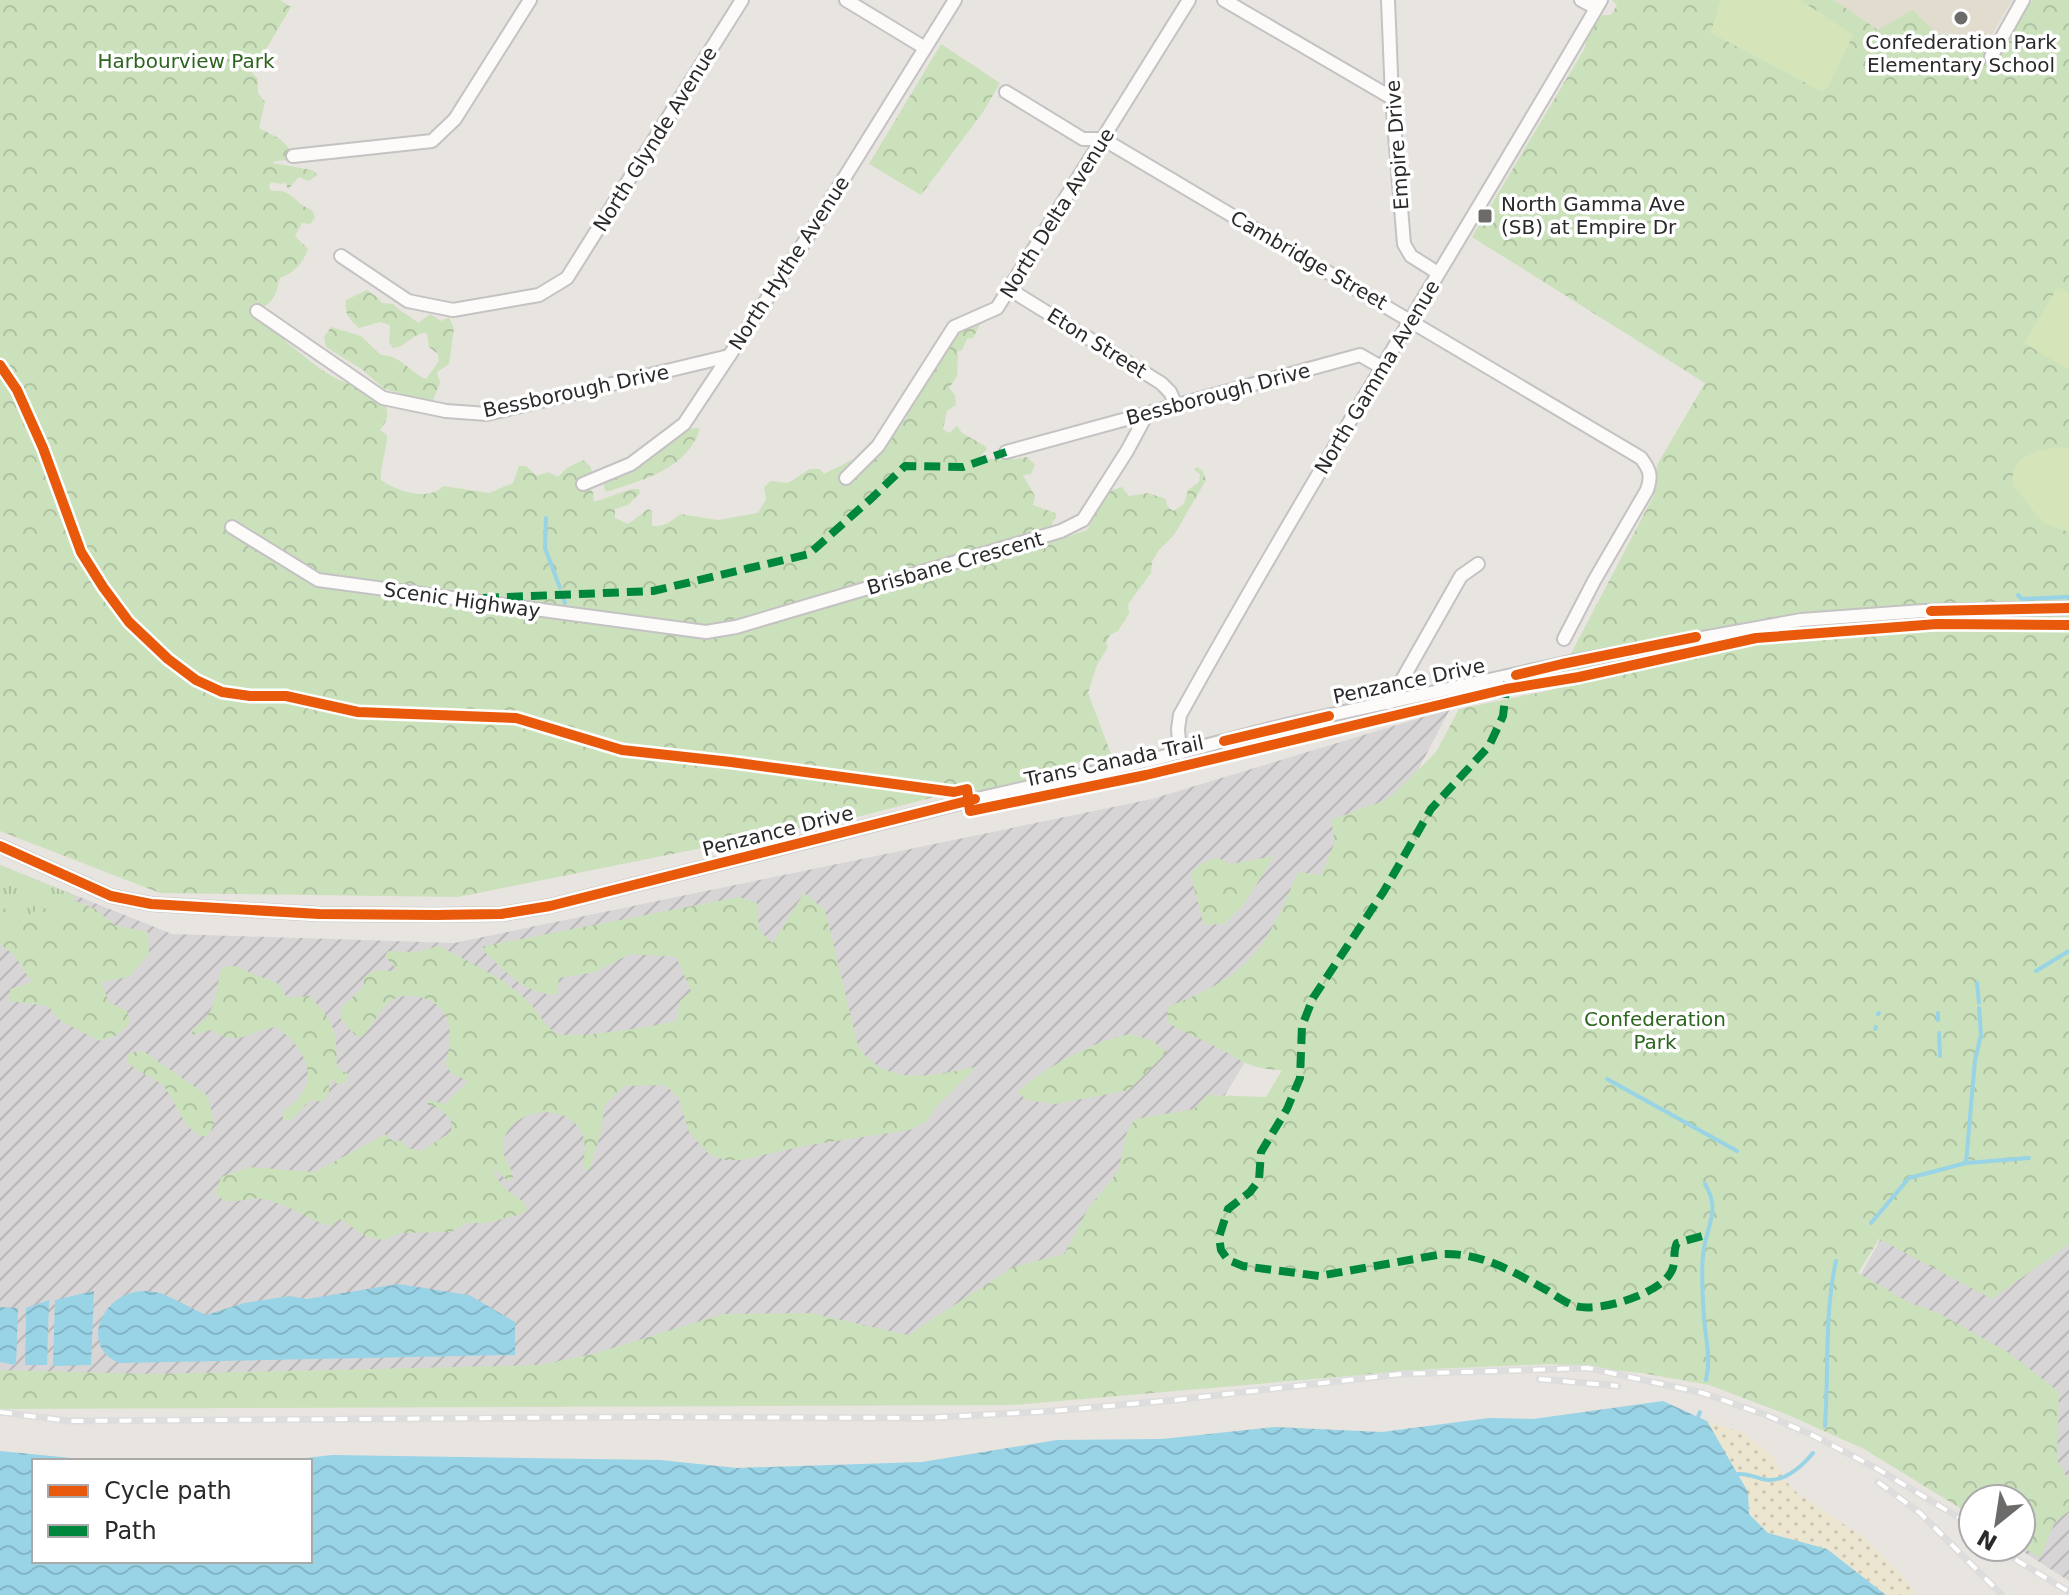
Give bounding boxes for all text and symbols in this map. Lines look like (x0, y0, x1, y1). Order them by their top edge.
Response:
marker: Confederation Park Elementary School (1952, 9, 1970, 27)
place label: Confederation Park Elementary School (1865, 30, 2057, 77)
street label: North Glynde Avenue (588, 42, 722, 236)
park label: Harbourview Park (98, 49, 275, 73)
street label: Empire Drive (1380, 79, 1414, 211)
street label: North Delta Avenue (995, 123, 1119, 303)
street label: North Hythe Avenue (724, 171, 854, 355)
place label: North Gamma Ave (SB) at Empire Dr (1501, 192, 1685, 239)
street label: Cambridge Street (1226, 205, 1392, 315)
marker: North Gamma Ave (SB) at Empire Dr (1476, 207, 1494, 225)
street label: North Gamma Avenue (1310, 276, 1444, 478)
street label: Eton Street (1043, 303, 1151, 383)
street label: Bessborough Drive (1123, 358, 1313, 430)
street label: Bessborough Drive (481, 360, 671, 422)
street label: Brisbane Crescent (864, 526, 1046, 600)
street label: Scenic Highway (382, 577, 542, 623)
street label: Penzance Drive (1331, 653, 1487, 709)
street label: Trans Canada Trail (1021, 730, 1206, 792)
street label: Penzance Drive (700, 801, 856, 861)
park label: Confederation Park (1584, 1007, 1726, 1054)
legend (32, 1459, 312, 1563)
text: Cycle path (104, 1477, 232, 1505)
north arrow (1957, 1483, 2037, 1563)
text: Path (104, 1517, 157, 1545)
text: N (1973, 1524, 2001, 1555)

